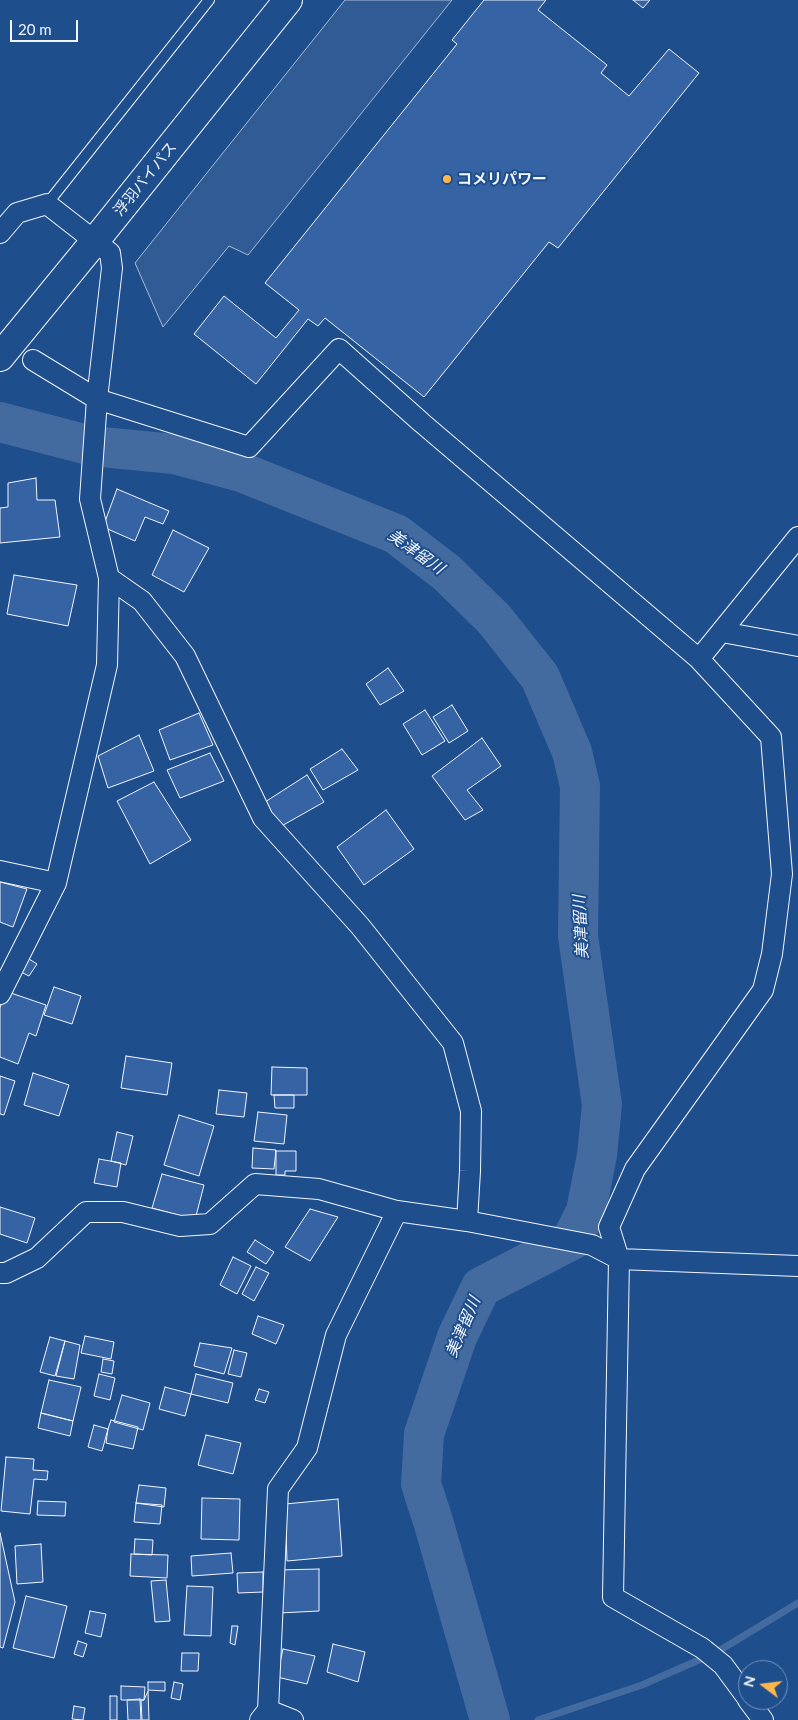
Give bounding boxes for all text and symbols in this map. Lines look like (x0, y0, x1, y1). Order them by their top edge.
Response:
scale bar (12, 10, 80, 42)
text: 20 m (18, 20, 52, 38)
street label: 浮羽バイパス (110, 138, 180, 220)
place label: コメリパワー (457, 170, 547, 188)
marker: コメリパワー (441, 173, 453, 185)
water label: 美津留川 (384, 526, 448, 578)
water label: 美津留川 (570, 895, 592, 959)
water label: 美津留川 (442, 1294, 484, 1360)
north arrow (738, 1660, 788, 1710)
text: N (739, 1674, 759, 1689)

